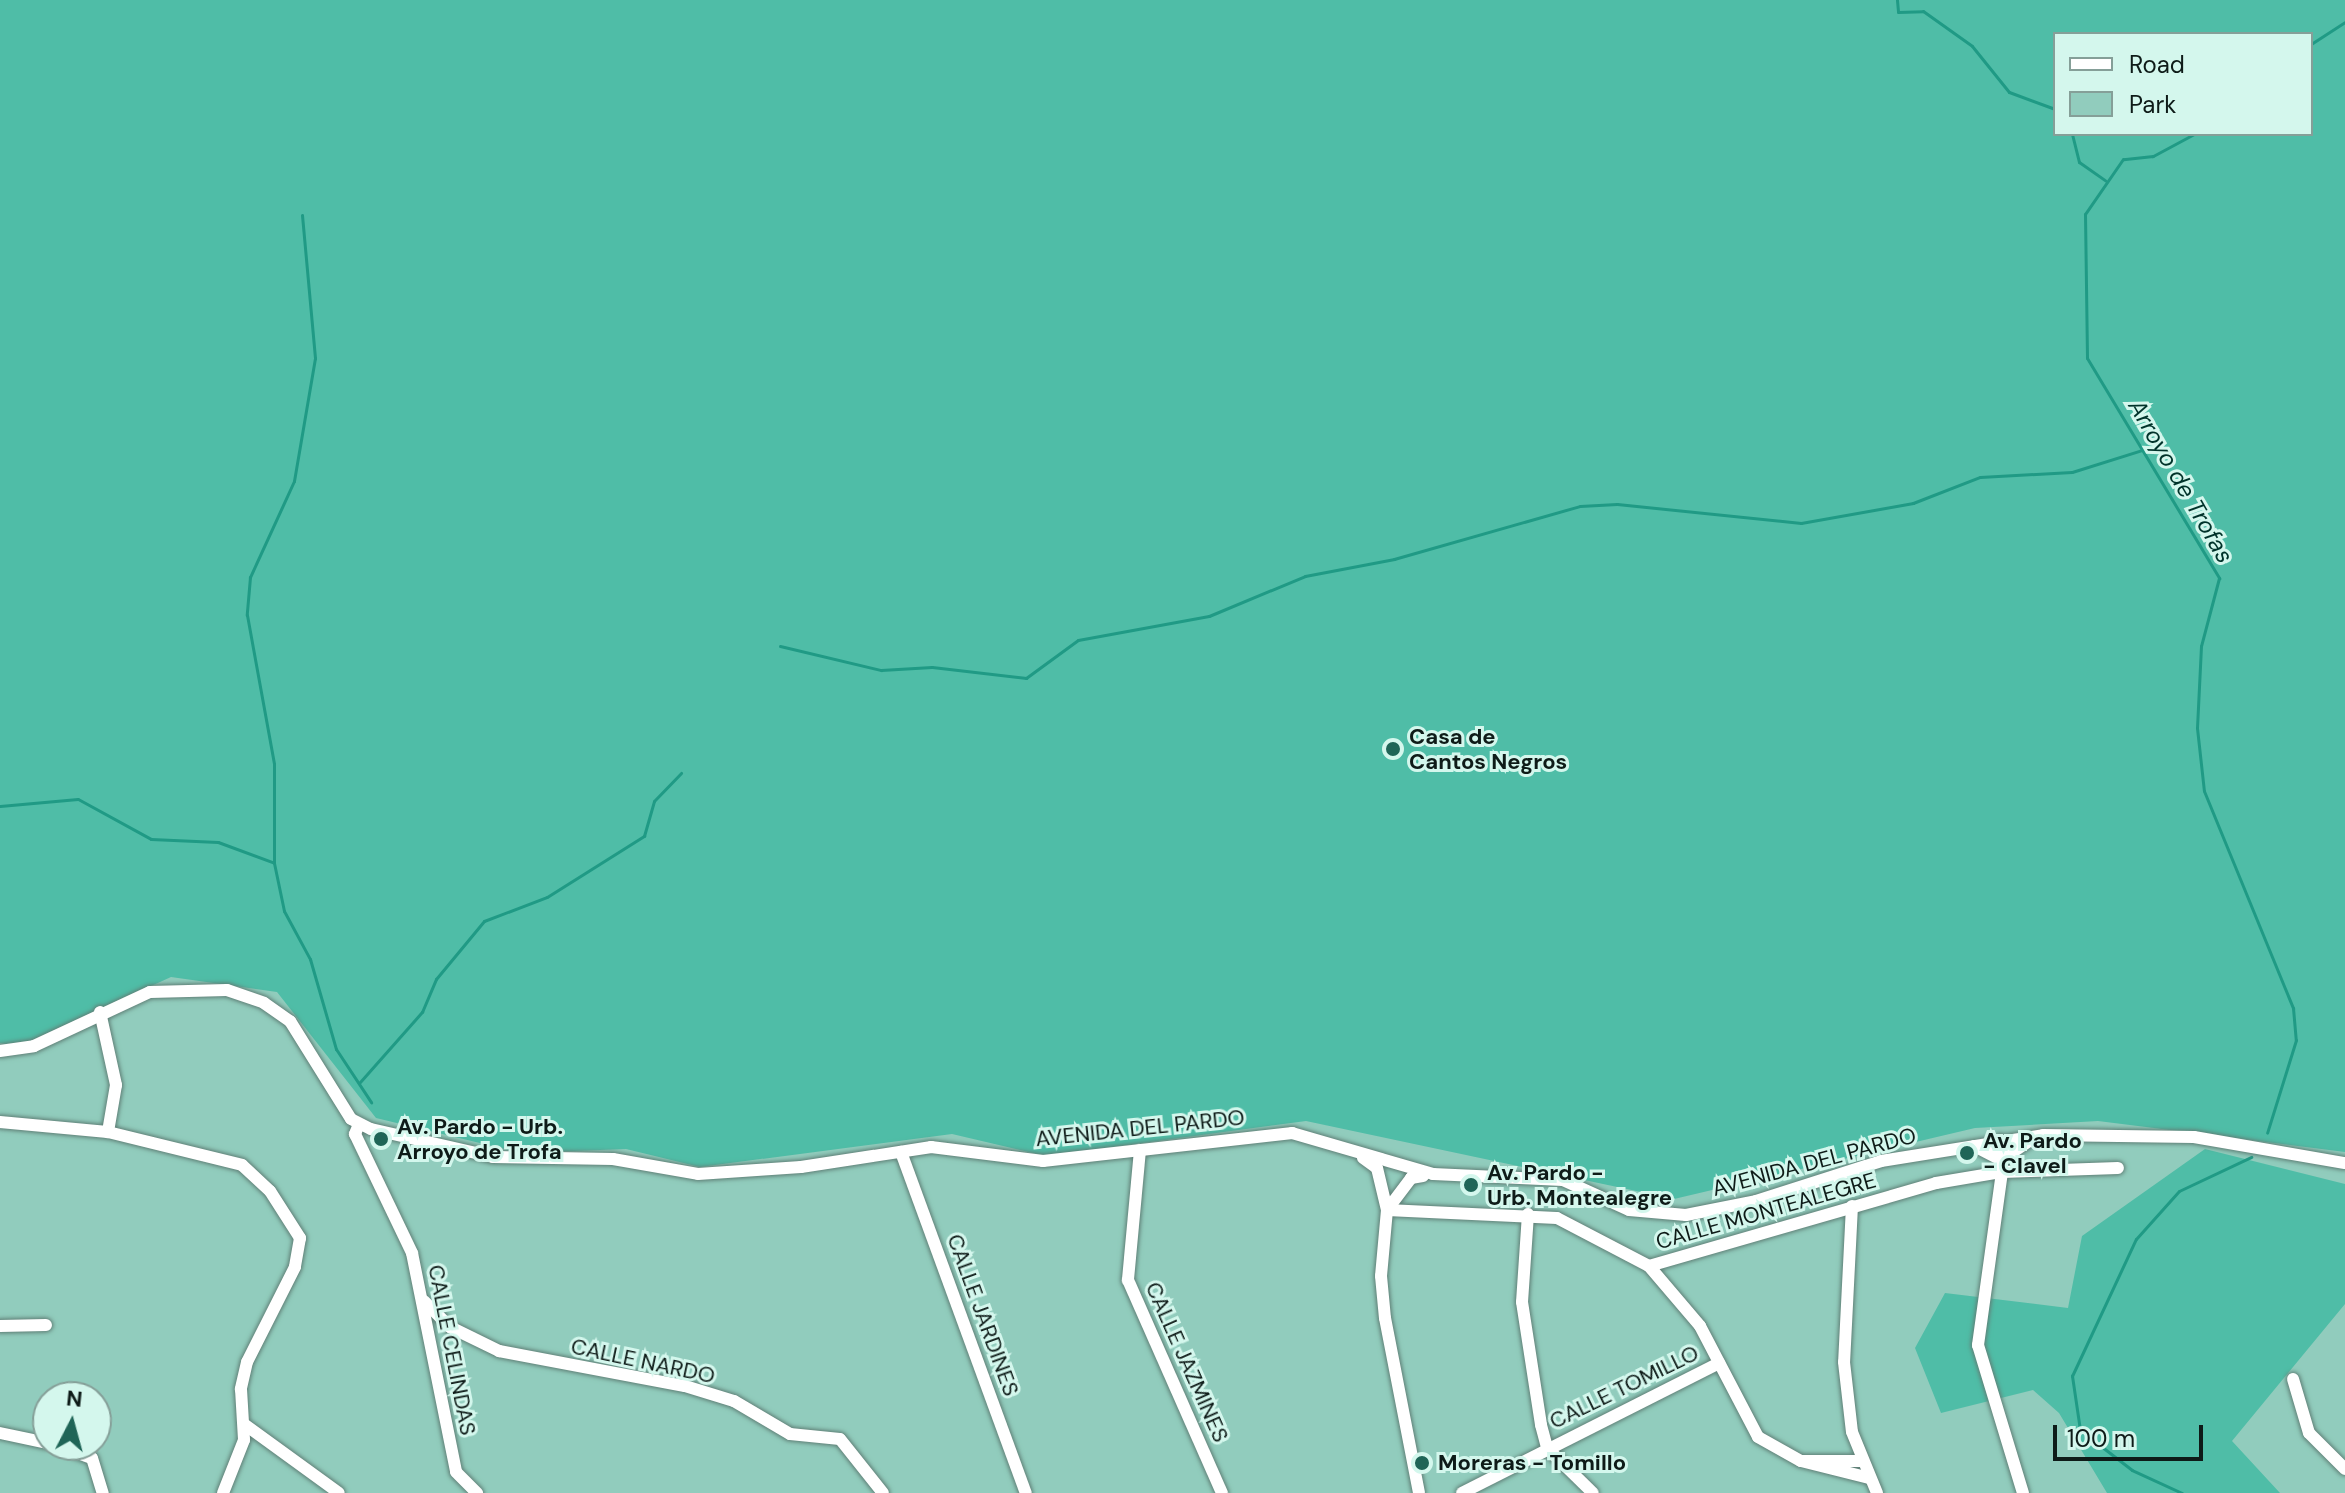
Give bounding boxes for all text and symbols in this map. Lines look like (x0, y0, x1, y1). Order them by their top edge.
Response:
legend (2053, 32, 2313, 136)
text: Road (2129, 49, 2185, 80)
text: Park (2129, 89, 2176, 120)
water label: Arroyo de Trofas (2122, 394, 2240, 568)
place label: Casa de Cantos Negros (1409, 723, 1567, 774)
marker: Casa de Cantos Negros (1384, 740, 1402, 758)
street label: AVENIDA DEL PARDO (1034, 1104, 1246, 1152)
place label: Av. Pardo - Urb. Arroyo de Trofa (397, 1113, 563, 1164)
street label: AVENIDA DEL PARDO (1709, 1122, 1919, 1202)
place label: Av. Pardo - Clavel (1983, 1127, 2082, 1178)
marker: Av. Pardo - Urb. Arroyo de Trofa (372, 1130, 390, 1148)
marker: Av. Pardo - Clavel (1958, 1144, 1976, 1162)
place label: Av. Pardo - Urb. Montealegre (1487, 1159, 1672, 1210)
street label: CALLE MONTEALEGRE (1653, 1167, 1879, 1255)
marker: Av. Pardo - Urb. Montealegre (1462, 1176, 1480, 1194)
street label: CALLE JARDINES (941, 1231, 1025, 1399)
street label: CALLE CELINDAS (423, 1263, 481, 1437)
street label: CALLE JAZMINES (1140, 1278, 1234, 1446)
street label: CALLE NARDO (569, 1333, 717, 1389)
street label: CALLE TOMILLO (1545, 1340, 1703, 1434)
north arrow (32, 1381, 112, 1461)
text: N (65, 1383, 84, 1414)
scale bar (2057, 1409, 2207, 1459)
text: 100 m (2067, 1423, 2135, 1454)
place label: Moreras - Tomillo (1438, 1450, 1626, 1476)
marker: Moreras - Tomillo (1413, 1454, 1431, 1472)

